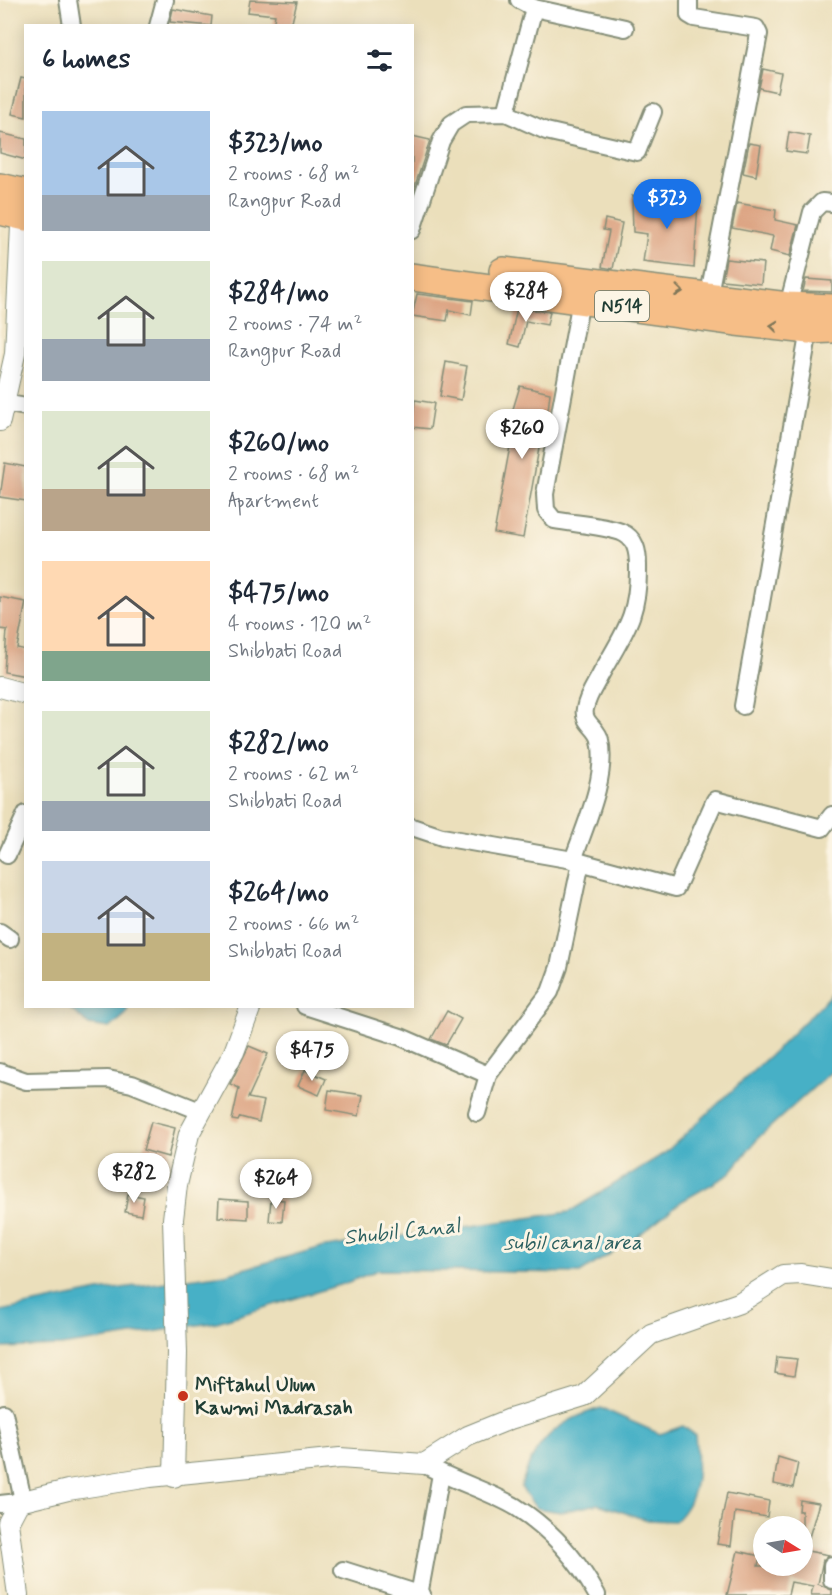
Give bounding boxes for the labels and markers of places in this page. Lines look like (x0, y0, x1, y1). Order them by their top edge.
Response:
pin: $323 (631, 179, 703, 230)
pin: $284 (490, 272, 562, 323)
pin: $260 (486, 409, 558, 460)
pin: $475 (276, 1031, 348, 1082)
pin: $282 (98, 1153, 170, 1204)
pin: $264 (240, 1159, 312, 1210)
place label: Miftahul Ulum Kawmi Madrasah (195, 1372, 353, 1422)
marker: Miftahul Ulum Kawmi Madrasah (176, 1389, 190, 1403)

